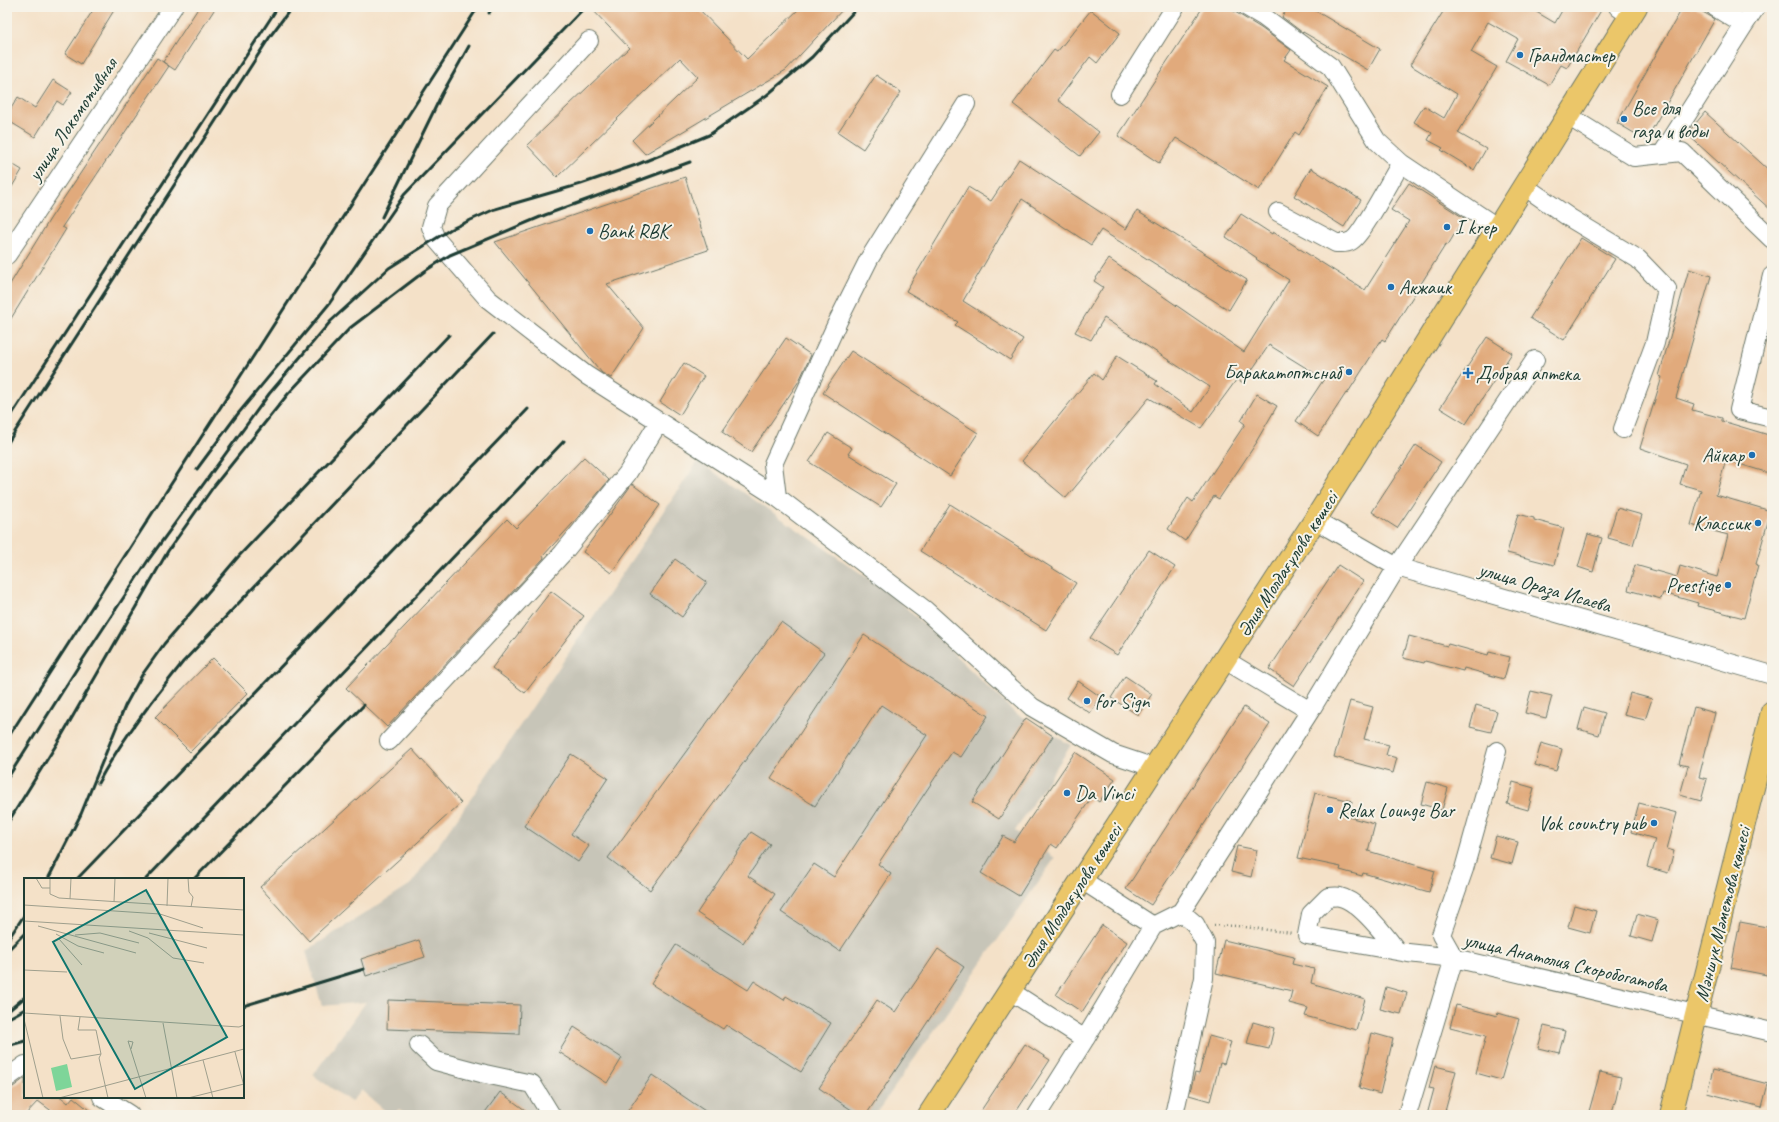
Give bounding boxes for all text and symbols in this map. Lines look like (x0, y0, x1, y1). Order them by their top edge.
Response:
place label: Грандмастер (1528, 43, 1616, 68)
marker: Грандмастер (1515, 50, 1525, 60)
street label: улица Локомотивная (21, 51, 124, 186)
place label: Все для газа и воды (1632, 96, 1709, 144)
marker: Все для газа и воды (1619, 114, 1629, 124)
place label: I krep (1455, 215, 1498, 240)
place label: Bank RBK (598, 219, 672, 244)
marker: I krep (1442, 222, 1452, 232)
marker: Bank RBK (585, 226, 595, 236)
place label: Акжаик (1399, 275, 1453, 300)
marker: Акжаик (1386, 282, 1396, 292)
place label: Баракатоптснаб (1224, 360, 1345, 385)
place label: Добрая аптека (1476, 361, 1581, 386)
marker: Баракатоптснаб (1344, 367, 1354, 377)
marker: Добрая аптека (1463, 368, 1473, 378)
place label: Айкар (1702, 443, 1745, 468)
marker: Айкар (1747, 450, 1757, 460)
street label: Әлия Молдағұлова көшесі (1231, 485, 1345, 641)
place label: Классик (1693, 511, 1752, 536)
marker: Классик (1753, 518, 1763, 528)
street label: улица Ораза Исаева (1475, 556, 1616, 620)
place label: Prestige (1666, 573, 1721, 598)
marker: Prestige (1723, 580, 1733, 590)
place label: for Sign (1095, 689, 1150, 714)
marker: for Sign (1082, 696, 1092, 706)
place label: Da Vinci (1075, 781, 1136, 806)
marker: Da Vinci (1062, 788, 1072, 798)
place label: Relax Lounge Bar (1338, 798, 1456, 823)
marker: Relax Lounge Bar (1325, 805, 1335, 815)
place label: Vok country pub (1538, 811, 1647, 836)
street label: Әлия Молдағұлова көшесі (1015, 817, 1129, 973)
marker: Vok country pub (1649, 818, 1659, 828)
street label: Мәншүк Мәметова көшесі (1689, 822, 1757, 1004)
inset map (24, 878, 244, 1098)
street label: улица Анатолия Скоробогатова (1461, 927, 1671, 998)

